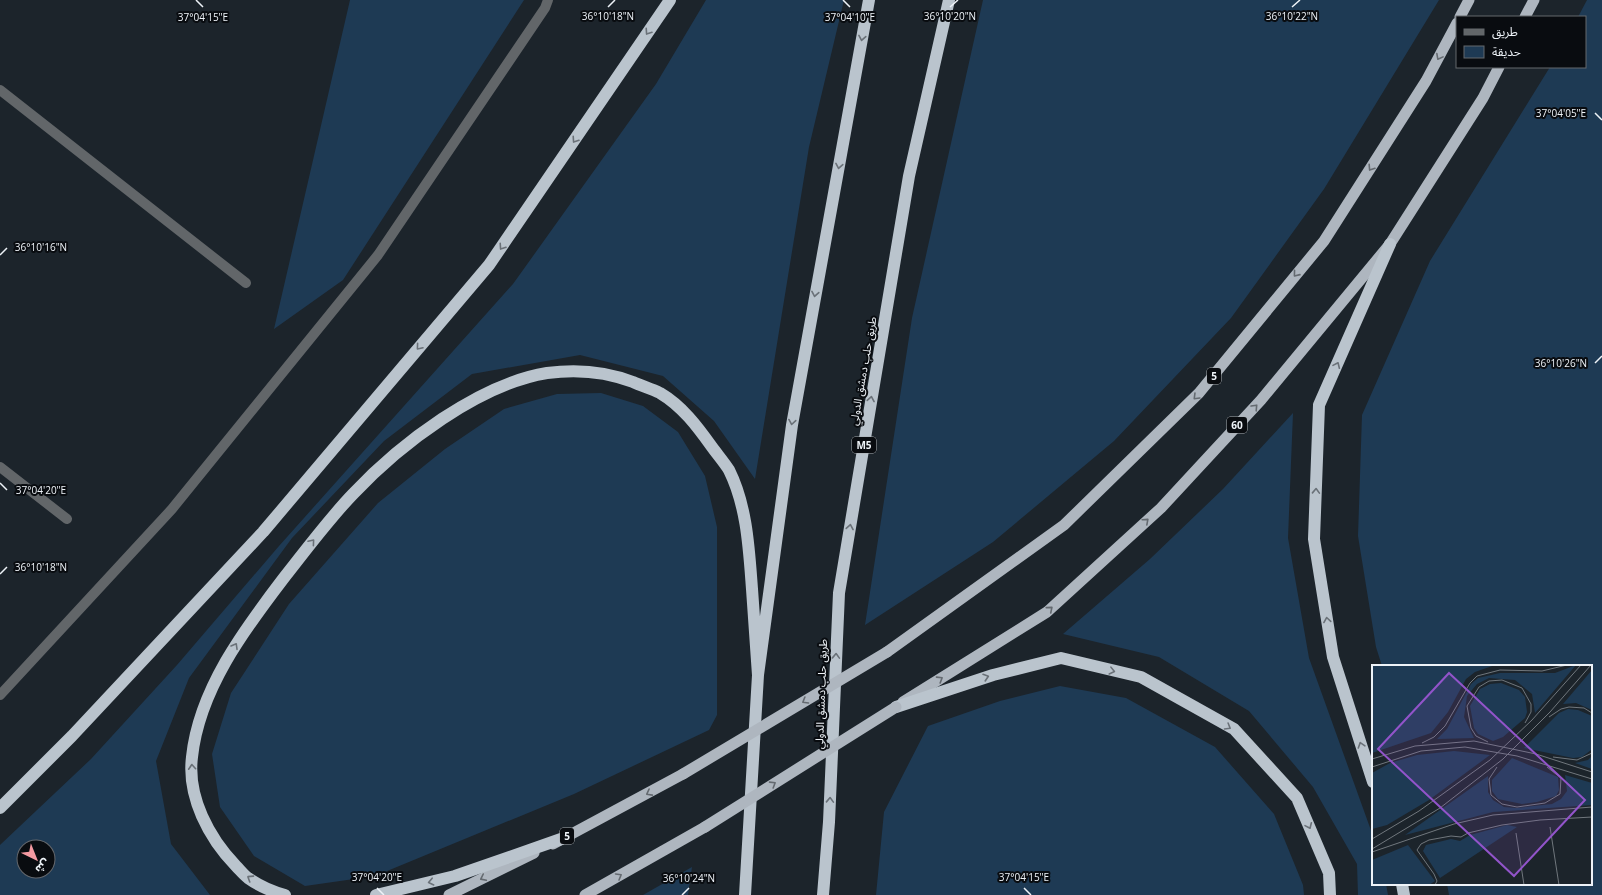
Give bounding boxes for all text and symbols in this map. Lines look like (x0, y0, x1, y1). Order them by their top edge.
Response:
text: 36°10'18"N (582, 9, 634, 23)
text: 36°10'20"N (924, 9, 976, 23)
text: 36°10'22"N (1266, 9, 1318, 23)
text: 37°04'15"E (178, 10, 228, 24)
text: 37°04'10"E (825, 10, 875, 24)
legend (1456, 16, 1586, 68)
text: طريق (1492, 23, 1518, 40)
one-way arrow (645, 28, 653, 35)
one-way arrow (858, 35, 866, 41)
text: حديقة (1492, 43, 1521, 60)
one-way arrow (1436, 53, 1444, 61)
text: 37°04'05"E (1536, 106, 1586, 120)
one-way arrow (573, 135, 580, 142)
one-way arrow (835, 163, 843, 169)
one-way arrow (1368, 164, 1375, 171)
text: 36°10'16"N (15, 240, 67, 254)
one-way arrow (499, 243, 507, 250)
one-way arrow (1294, 270, 1301, 277)
one-way arrow (812, 291, 820, 297)
street label: طريق حلب دمشق الدولي (846, 315, 882, 427)
one-way arrow (417, 343, 424, 350)
text: 36°10'26"N (1535, 356, 1587, 370)
one-way arrow (1332, 361, 1340, 369)
road number: 5 (1207, 368, 1221, 384)
one-way arrow (1193, 392, 1201, 400)
one-way arrow (867, 396, 875, 402)
one-way arrow (1250, 404, 1257, 411)
road number: 60 (1227, 417, 1247, 433)
one-way arrow (789, 419, 797, 425)
road number: M5 (852, 437, 876, 453)
text: 37°04'20"E (16, 483, 66, 497)
one-way arrow (1312, 488, 1320, 494)
one-way arrow (1141, 519, 1149, 526)
one-way arrow (845, 524, 854, 530)
one-way arrow (308, 539, 315, 546)
text: 36°10'18"N (15, 560, 67, 574)
one-way arrow (1045, 606, 1053, 613)
one-way arrow (1323, 617, 1332, 623)
street label: طريق حلب دمشق الدولي (811, 639, 832, 750)
one-way arrow (230, 643, 238, 650)
one-way arrow (832, 653, 840, 659)
inset map (1372, 665, 1592, 885)
one-way arrow (1109, 666, 1115, 674)
one-way arrow (982, 673, 989, 682)
one-way arrow (936, 676, 943, 683)
one-way arrow (802, 696, 809, 704)
one-way arrow (1224, 722, 1231, 729)
one-way arrow (1357, 742, 1366, 749)
one-way arrow (187, 764, 196, 770)
one-way arrow (769, 781, 776, 789)
one-way arrow (645, 788, 653, 796)
one-way arrow (826, 797, 834, 803)
one-way arrow (1304, 822, 1312, 830)
road number: 5 (560, 828, 574, 844)
north arrow (16, 839, 56, 879)
text: ش (33, 856, 54, 877)
text: 37°04'20"E (352, 870, 402, 884)
text: 37°04'15"E (999, 870, 1049, 884)
text: 36°10'24"N (663, 871, 715, 885)
one-way arrow (480, 873, 488, 881)
one-way arrow (615, 873, 622, 880)
one-way arrow (247, 875, 254, 883)
one-way arrow (428, 877, 435, 886)

